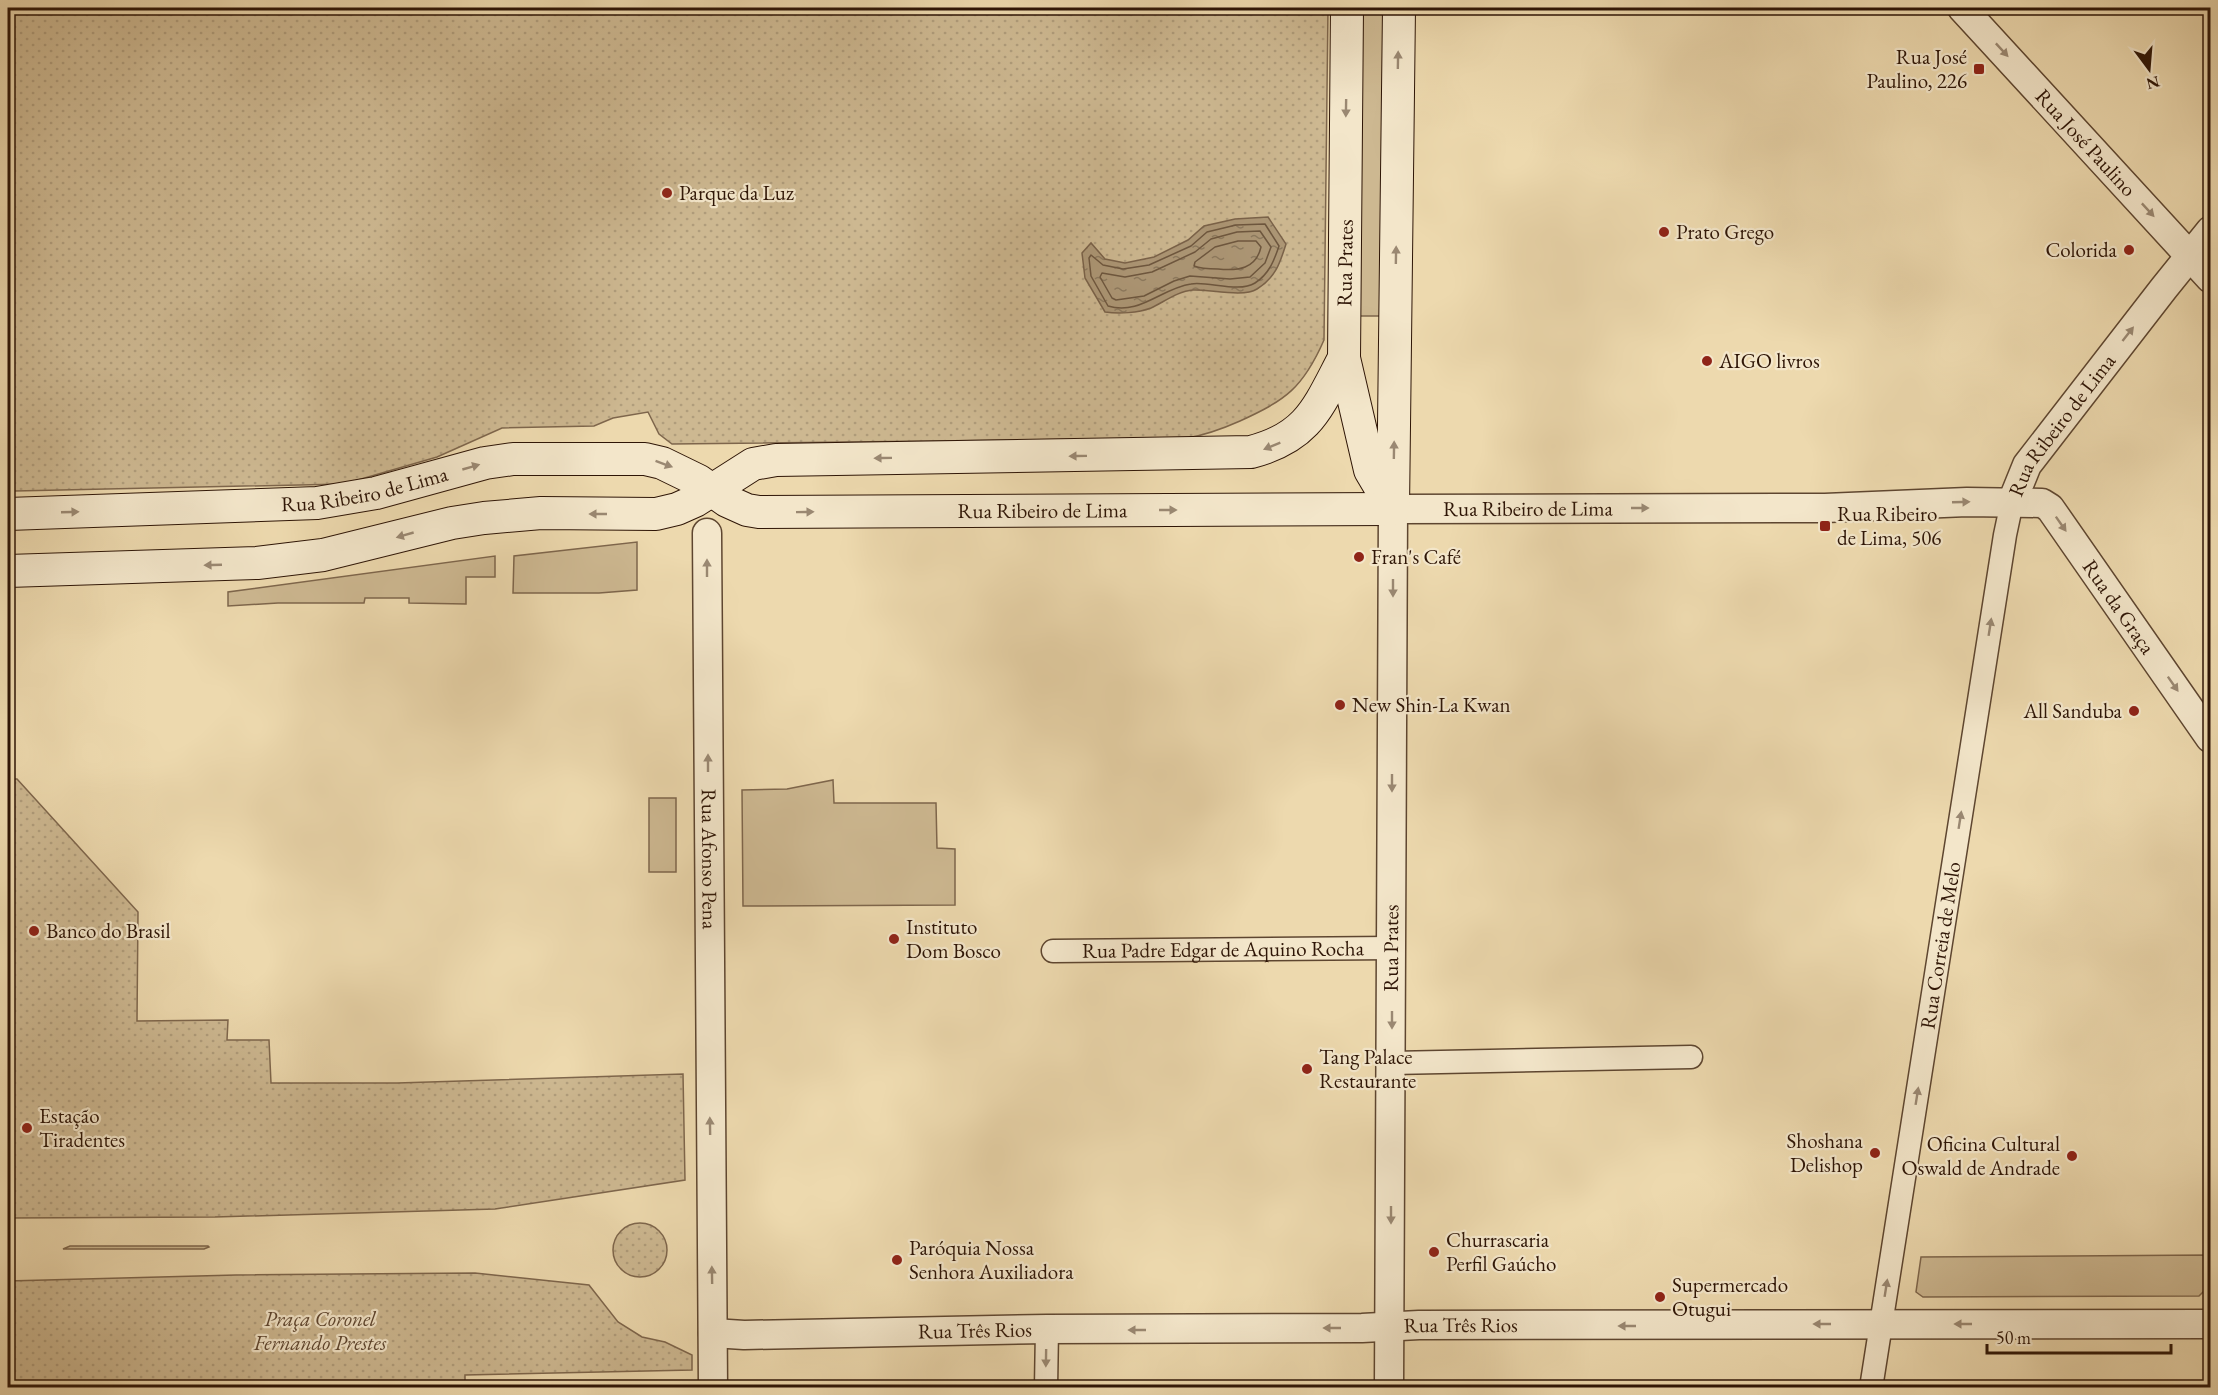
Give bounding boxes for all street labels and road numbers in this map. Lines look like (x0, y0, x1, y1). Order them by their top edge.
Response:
street label: Rua José Paulino (2030, 83, 2142, 202)
street label: Rua Prates (1330, 219, 1359, 307)
street label: Rua Ribeiro de Lima (2002, 348, 2121, 500)
street label: Rua Ribeiro de Lima (280, 460, 451, 517)
street label: Rua Ribeiro de Lima (1443, 494, 1614, 522)
street label: Rua Ribeiro de Lima (958, 496, 1128, 524)
street label: Rua da Graça (2077, 554, 2162, 660)
street label: Rua Afonso Pena (696, 789, 724, 930)
street label: Rua Correia de Melo (1914, 860, 1966, 1031)
street label: Rua Prates (1377, 904, 1404, 992)
street label: Rua Padre Edgar de Aquino Rocha (1082, 934, 1365, 964)
street label: Rua Três Rios (1403, 1311, 1518, 1339)
street label: Rua Três Rios (918, 1315, 1032, 1345)

